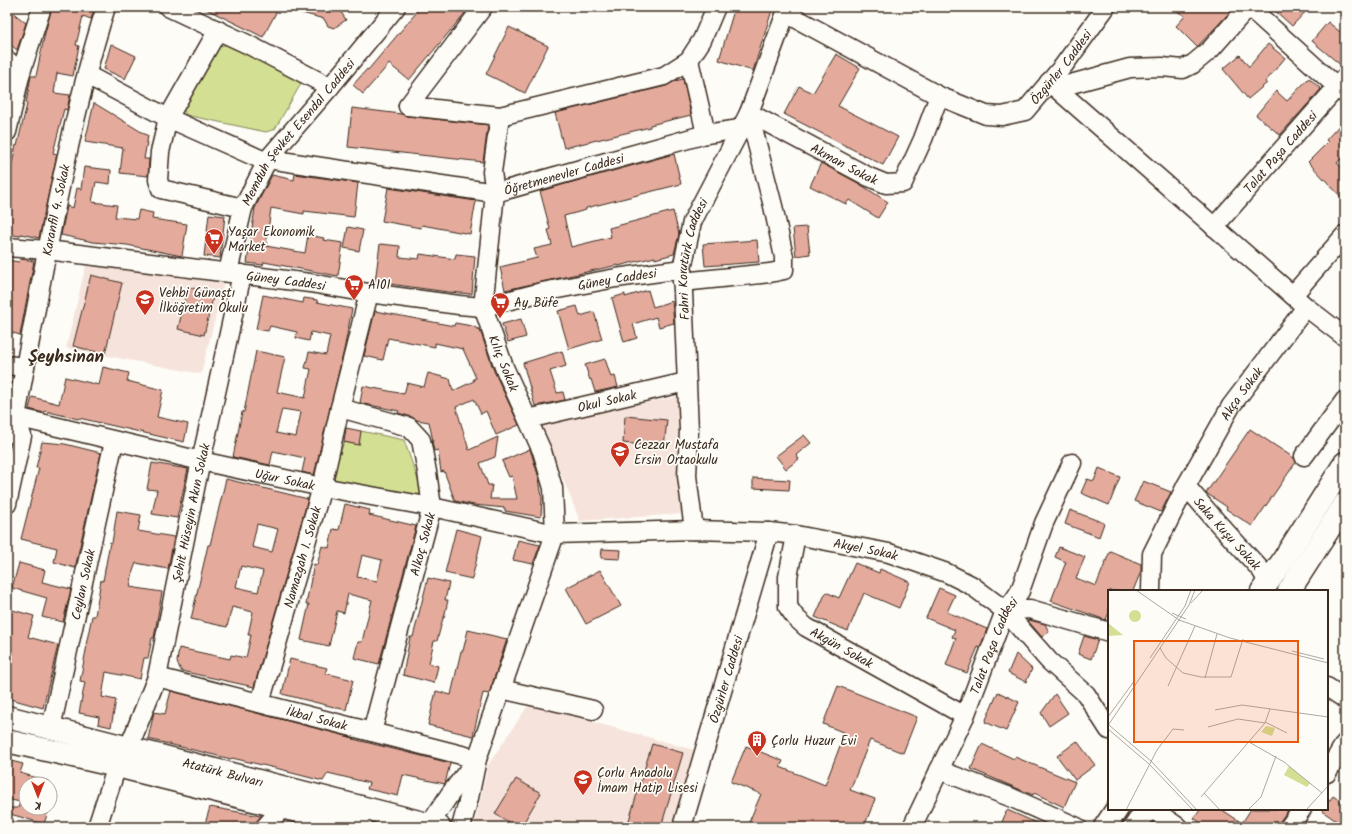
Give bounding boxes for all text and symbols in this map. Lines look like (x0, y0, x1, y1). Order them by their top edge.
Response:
street label: Özgürler Caddesi (1026, 25, 1099, 110)
street label: Memduh Şevket Esendal Caddesi (237, 54, 362, 210)
street label: Talat Paşa Caddesi (1239, 106, 1324, 199)
street label: Akman Sokak (806, 139, 881, 192)
street label: Öğretmenevler Caddesi (502, 148, 628, 202)
street label: Karanfil 4. Sokak (37, 162, 77, 258)
street label: Fahri Korutürk Caddesi (673, 194, 715, 320)
place label: Yaşar Ekonomik Market (228, 222, 316, 258)
supermarket icon: Yaşar Ekonomik Market (203, 227, 225, 255)
street label: Güney Caddesi (576, 263, 659, 297)
street label: Güney Caddesi (245, 266, 328, 298)
supermarket icon: A101 (343, 273, 365, 301)
place label: A101 (368, 275, 391, 296)
place label: Vehbi Günaştı İlköğretim Okulu (159, 283, 249, 319)
school or university icon: Vehbi Günaştı İlköğretim Okulu (134, 288, 156, 316)
supermarket icon: Ay Büfe (489, 291, 511, 319)
place label: Ay Büfe (514, 293, 559, 314)
street label: Kılıç Sokak (482, 332, 524, 396)
district label: Şeyhsinan (28, 344, 104, 371)
street label: Akça Sokak (1216, 362, 1270, 425)
street label: Okul Sokak (576, 385, 640, 419)
place label: Cezzar Mustafa Ersin Ortaokulu (634, 435, 719, 471)
school or university icon: Cezzar Mustafa Ersin Ortaokulu (609, 440, 631, 468)
street label: Şehit Hüseyin Akın Sokak (167, 441, 217, 584)
street label: Uğur Sokak (253, 464, 317, 497)
street label: Saka Kuşu Sokak (1188, 493, 1266, 576)
street label: Namazgah 1. Sokak (279, 503, 328, 611)
street label: Alkoç Sokak (405, 509, 442, 579)
street label: Akyel Sokak (831, 533, 901, 568)
street label: Ceylan Sokak (66, 546, 102, 622)
inset map (1108, 590, 1328, 810)
street label: Talat Paşa Caddesi (965, 592, 1025, 698)
street label: Akgün Sokak (806, 622, 878, 675)
street label: Özgürler Caddesi (704, 633, 750, 726)
street label: İkbal Sokak (284, 701, 350, 738)
building icon: Çorlu Huzur Evi (746, 729, 768, 757)
place label: Çorlu Huzur Evi (771, 731, 857, 752)
street label: Atatürk Bulvarı (180, 753, 266, 794)
place label: Çorlu Anadolu İmam Hatip Lisesi (597, 763, 699, 799)
school or university icon: Çorlu Anadolu İmam Hatip Lisesi (572, 768, 594, 796)
north arrow (18, 776, 58, 816)
text: K (34, 796, 41, 814)

